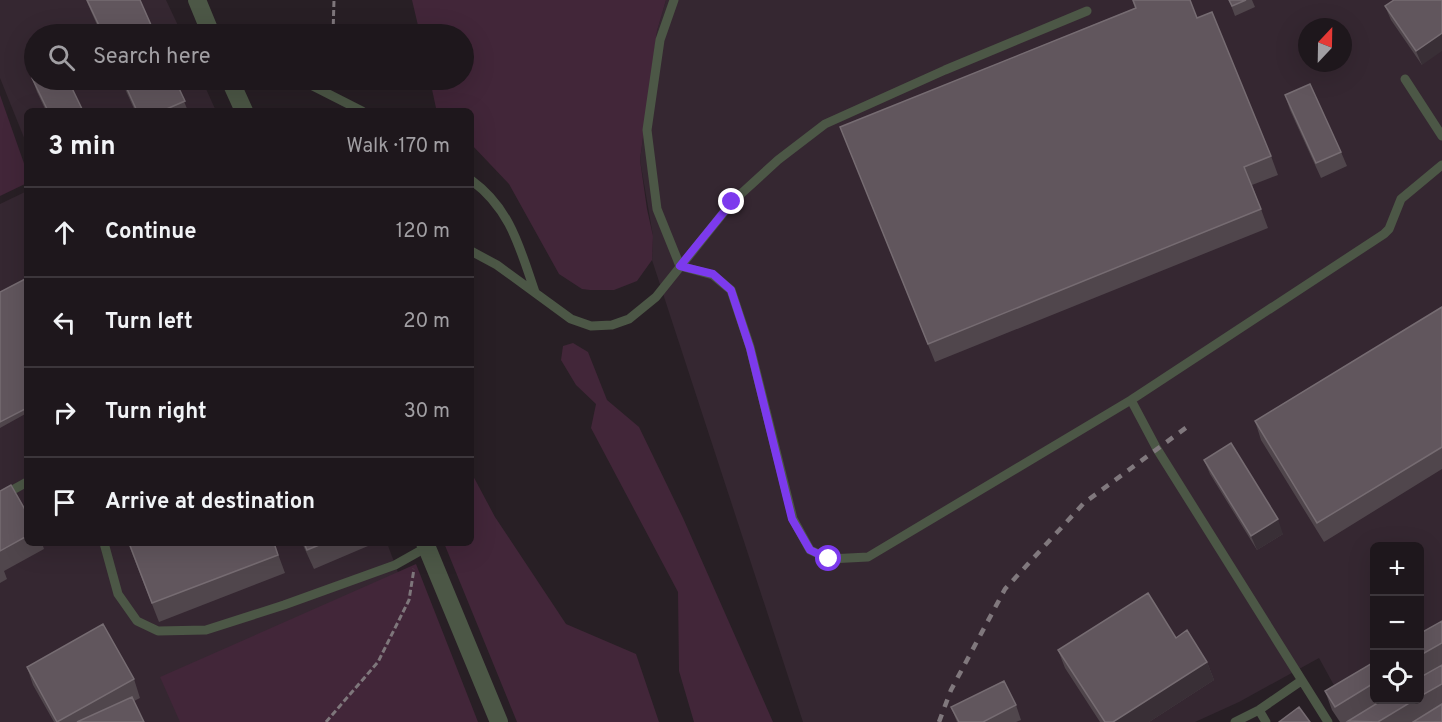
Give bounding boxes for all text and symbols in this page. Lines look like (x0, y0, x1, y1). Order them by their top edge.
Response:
north arrow (1298, 18, 1352, 72)
search box (24, 24, 474, 90)
icon: search (45, 41, 78, 74)
text: Search here (93, 44, 211, 71)
text: 3 min (48, 131, 116, 164)
text: Walk · 170 m (346, 134, 450, 160)
route end (718, 188, 744, 214)
icon: ahead (48, 216, 81, 249)
text: Continue (105, 219, 196, 246)
text: 120 m (396, 219, 450, 245)
icon: left (48, 306, 81, 339)
text: Turn left (105, 309, 193, 336)
text: 20 m (403, 309, 450, 335)
icon: right (48, 396, 81, 429)
text: Turn right (105, 399, 207, 426)
text: 30 m (404, 399, 450, 425)
icon: arrive (48, 486, 81, 519)
text: Arrive at destination (105, 489, 315, 516)
map controls (1370, 542, 1424, 704)
button: + (1370, 542, 1424, 596)
route start (815, 545, 841, 571)
button: − (1370, 596, 1424, 650)
button: locate (1370, 650, 1424, 704)

